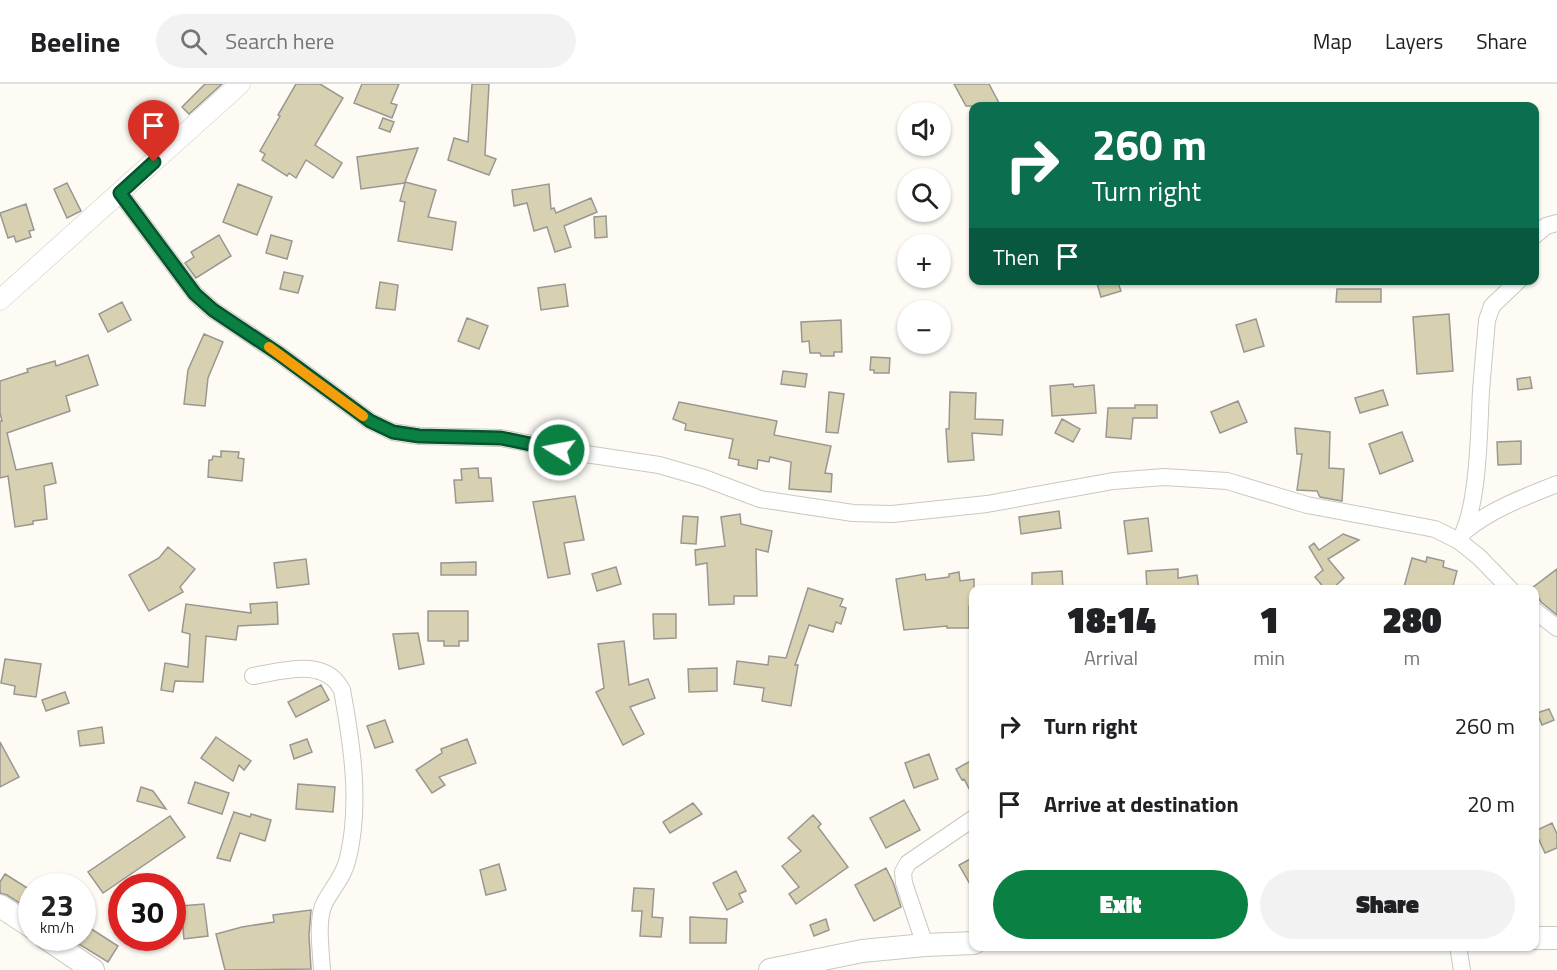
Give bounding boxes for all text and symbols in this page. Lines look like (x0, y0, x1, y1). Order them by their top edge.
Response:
search box (156, 14, 576, 68)
text: Beeline (30, 20, 120, 63)
text: Search here (225, 24, 334, 58)
icon: search (177, 25, 210, 58)
text: Map (1313, 25, 1352, 57)
text: Layers (1385, 25, 1443, 57)
text: Share (1476, 25, 1527, 57)
pin (128, 100, 179, 162)
map controls (897, 102, 951, 354)
button: sound (897, 102, 951, 156)
icon: arrive (137, 109, 170, 142)
text: 260 m (1092, 112, 1207, 176)
icon: right (993, 126, 1071, 204)
button: search (897, 168, 951, 222)
text: Turn right (1092, 170, 1201, 211)
button: + (897, 234, 951, 288)
text: Then (993, 240, 1039, 274)
icon: arrive (1051, 240, 1084, 273)
button: − (897, 300, 951, 354)
position arrow (527, 418, 591, 482)
text: 18:14 (1066, 592, 1156, 647)
text: 1 (1259, 592, 1279, 647)
text: 280 (1382, 592, 1442, 647)
text: Arrival (1084, 642, 1138, 673)
text: min (1253, 642, 1285, 673)
text: m (1404, 642, 1420, 673)
text: Turn right (1044, 709, 1138, 743)
text: 260 m (1455, 709, 1515, 743)
icon: right (993, 710, 1026, 743)
text: Arrive at destination (1044, 787, 1239, 821)
text: 20 m (1467, 787, 1515, 821)
icon: arrive (993, 788, 1026, 821)
button: Exit (993, 870, 1248, 939)
button: Share (1260, 870, 1515, 939)
speed limit sign: 30 (108, 873, 186, 951)
text: 23 (40, 882, 74, 928)
text: km/h (40, 916, 74, 939)

